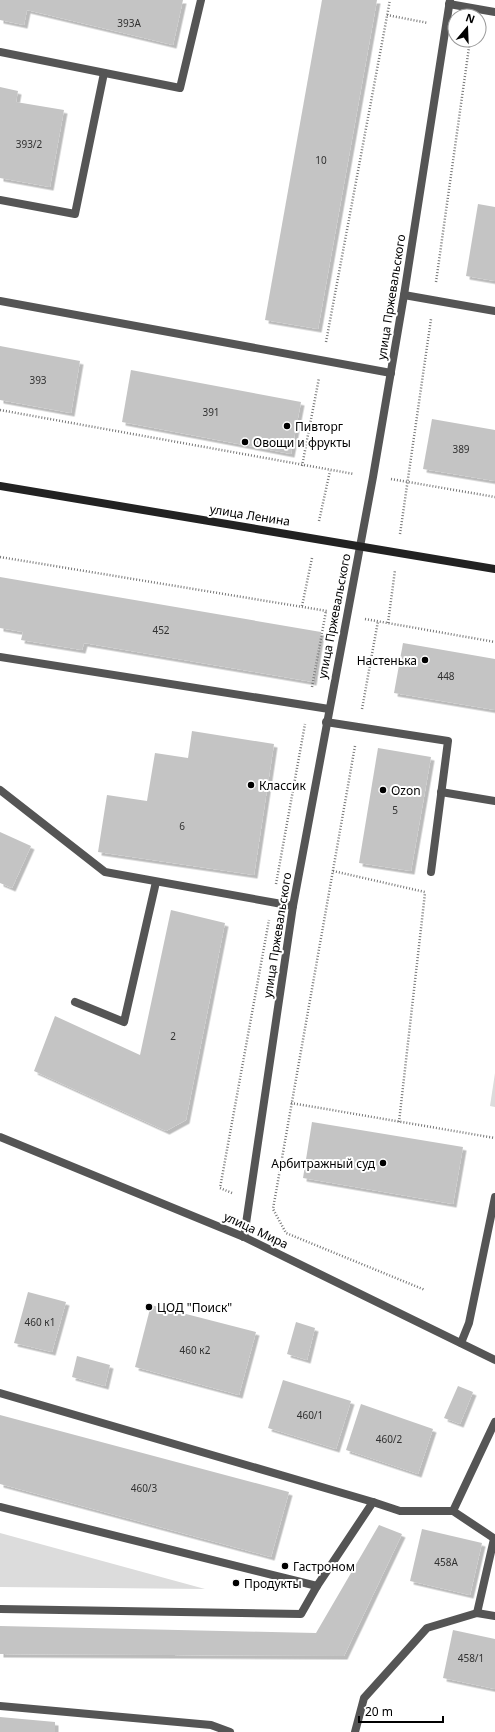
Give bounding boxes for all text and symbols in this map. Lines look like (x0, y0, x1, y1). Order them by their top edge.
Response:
north arrow (447, 8, 487, 48)
text: N (464, 10, 477, 27)
house number: 393А (117, 16, 141, 30)
house number: 393/2 (16, 137, 43, 151)
house number: 10 (315, 153, 327, 167)
street label: улица Пржевальского (373, 233, 409, 361)
house number: 393 (29, 373, 47, 387)
house number: 391 (202, 405, 220, 419)
place label: Пивторг (295, 418, 343, 435)
marker: Пивторг (282, 421, 292, 431)
place label: Овощи и фрукты (253, 434, 351, 451)
marker: Овощи и фрукты (240, 437, 250, 447)
house number: 389 (452, 442, 470, 456)
street label: улица Ленина (209, 500, 291, 530)
street label: улица Пржевальского (314, 552, 354, 680)
house number: 452 (152, 623, 170, 637)
place label: Настенька (357, 652, 417, 669)
marker: Настенька (420, 655, 430, 665)
house number: 448 (437, 669, 455, 683)
place label: Классик (259, 777, 306, 794)
marker: Классик (246, 780, 256, 790)
place label: Ozon (391, 782, 421, 799)
marker: Ozon (378, 785, 388, 795)
house number: 5 (392, 803, 398, 817)
house number: 6 (179, 819, 185, 833)
street label: улица Пржевальского (259, 871, 295, 999)
house number: 2 (170, 1029, 176, 1043)
place label: Арбитражный суд (271, 1155, 376, 1172)
marker: Арбитражный суд (378, 1158, 388, 1168)
street label: улица Мира (221, 1208, 291, 1252)
place label: ЦОД "Поиск" (157, 1299, 232, 1316)
marker: ЦОД "Поиск" (144, 1302, 154, 1312)
house number: 460 к1 (25, 1315, 55, 1329)
house number: 460 к2 (180, 1343, 211, 1357)
house number: 460/1 (297, 1408, 323, 1422)
house number: 460/2 (376, 1432, 403, 1446)
house number: 460/3 (131, 1481, 158, 1495)
house number: 458А (434, 1555, 458, 1569)
place label: Гастроном (293, 1558, 355, 1575)
marker: Гастроном (280, 1561, 290, 1571)
place label: Продукты (244, 1575, 302, 1592)
marker: Продукты (231, 1578, 241, 1588)
house number: 458/1 (458, 1651, 484, 1665)
scale bar (359, 1698, 443, 1724)
text: 20 m (365, 1703, 393, 1720)

